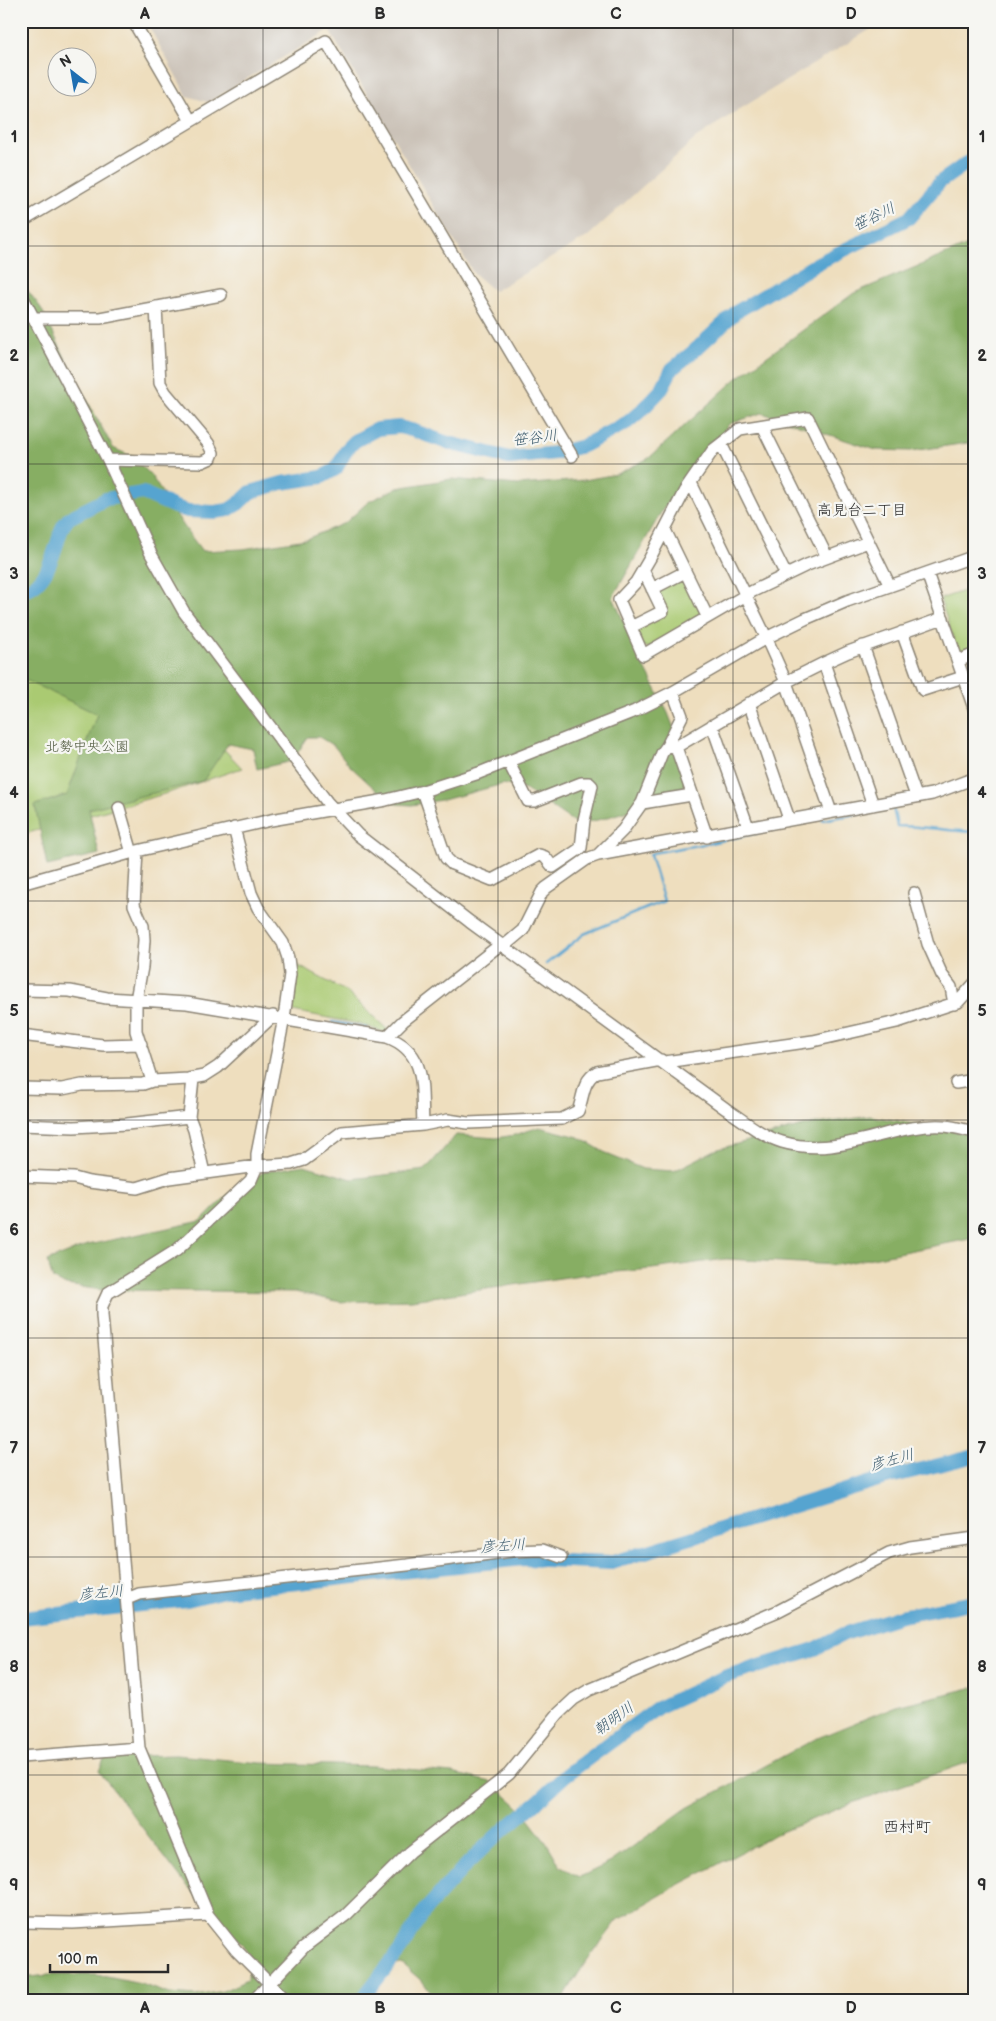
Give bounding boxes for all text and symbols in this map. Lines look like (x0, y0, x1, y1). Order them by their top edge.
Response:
text: A (139, 5, 150, 24)
text: B (374, 5, 386, 24)
text: C (610, 5, 622, 24)
text: D (845, 5, 857, 24)
north arrow (48, 48, 98, 98)
text: N (57, 51, 74, 71)
text: 1 (11, 128, 17, 147)
text: 1 (979, 128, 985, 147)
water label: 笹谷川 (850, 199, 898, 235)
text: 2 (9, 347, 19, 366)
text: 2 (977, 347, 987, 366)
water label: 笹谷川 (512, 426, 558, 450)
district label: 高見台二丁目 (817, 501, 907, 520)
text: 3 (9, 565, 19, 584)
text: 3 (977, 565, 987, 584)
park label: 北勢中央公園 (45, 738, 129, 755)
text: 4 (9, 784, 19, 803)
text: 4 (977, 784, 987, 803)
text: 5 (9, 1002, 19, 1021)
text: 5 (977, 1002, 987, 1021)
text: 6 (9, 1221, 19, 1240)
text: 6 (977, 1221, 987, 1240)
text: 7 (10, 1439, 19, 1458)
text: 7 (978, 1439, 987, 1458)
water label: 彦左川 (868, 1445, 916, 1475)
water label: 彦左川 (480, 1535, 526, 1557)
water label: 彦左川 (78, 1581, 124, 1605)
text: 8 (9, 1658, 19, 1677)
text: 8 (977, 1658, 987, 1677)
water label: 朝明川 (590, 1698, 638, 1740)
district label: 西村町 (883, 1818, 931, 1837)
text: 9 (9, 1876, 19, 1895)
text: 9 (977, 1876, 987, 1895)
scale bar (50, 1941, 168, 1973)
text: 100 m (58, 1950, 98, 1969)
text: A (139, 1999, 150, 2018)
text: B (374, 1999, 386, 2018)
text: C (610, 1999, 622, 2018)
text: D (845, 1999, 857, 2018)

